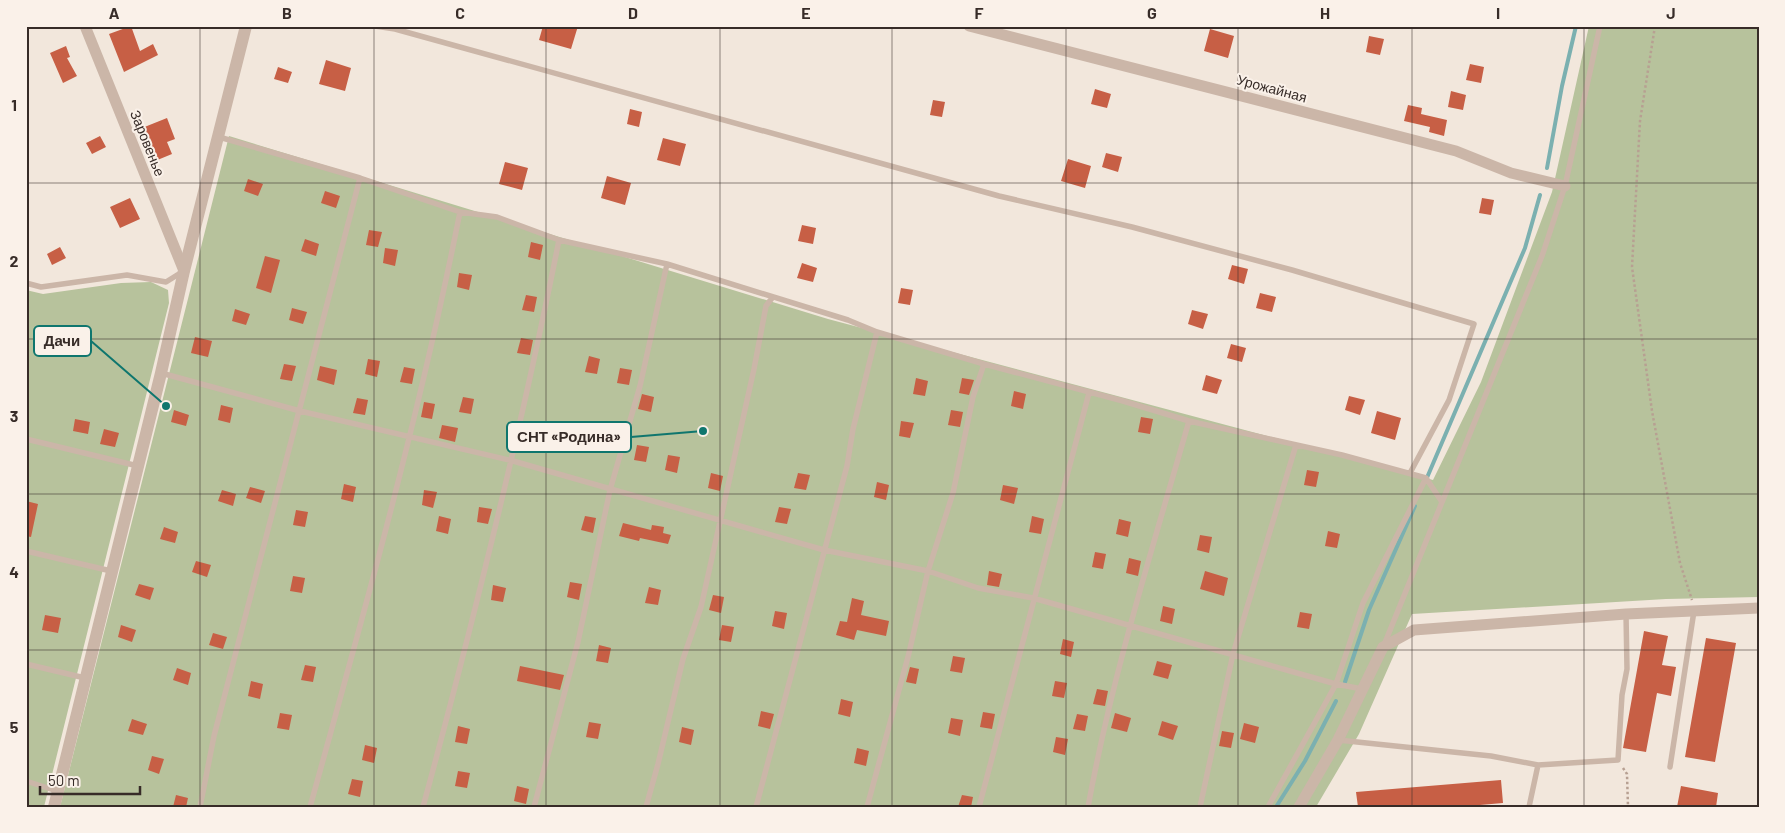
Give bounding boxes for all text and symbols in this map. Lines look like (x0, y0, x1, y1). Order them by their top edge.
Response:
text: A (109, 3, 120, 22)
text: B (282, 3, 292, 22)
text: C (455, 3, 465, 22)
text: D (628, 3, 638, 22)
text: E (801, 3, 811, 22)
text: F (975, 3, 984, 22)
text: G (1147, 3, 1157, 22)
text: H (1320, 3, 1330, 22)
text: I (1496, 3, 1500, 22)
text: J (1666, 3, 1676, 22)
street label: Урожайная (1235, 71, 1309, 105)
text: 1 (11, 95, 17, 114)
street label: Заровенье (127, 108, 169, 179)
text: 2 (10, 251, 19, 270)
callout: Дачи (34, 326, 91, 356)
text: Дачи (44, 331, 80, 349)
text: 3 (10, 406, 18, 425)
callout: СНТ «Родина» (507, 422, 631, 452)
text: СНТ «Родина» (517, 427, 621, 445)
text: 4 (9, 562, 19, 581)
text: 5 (10, 717, 19, 736)
scale bar (40, 763, 140, 795)
text: 50 m (48, 771, 80, 789)

